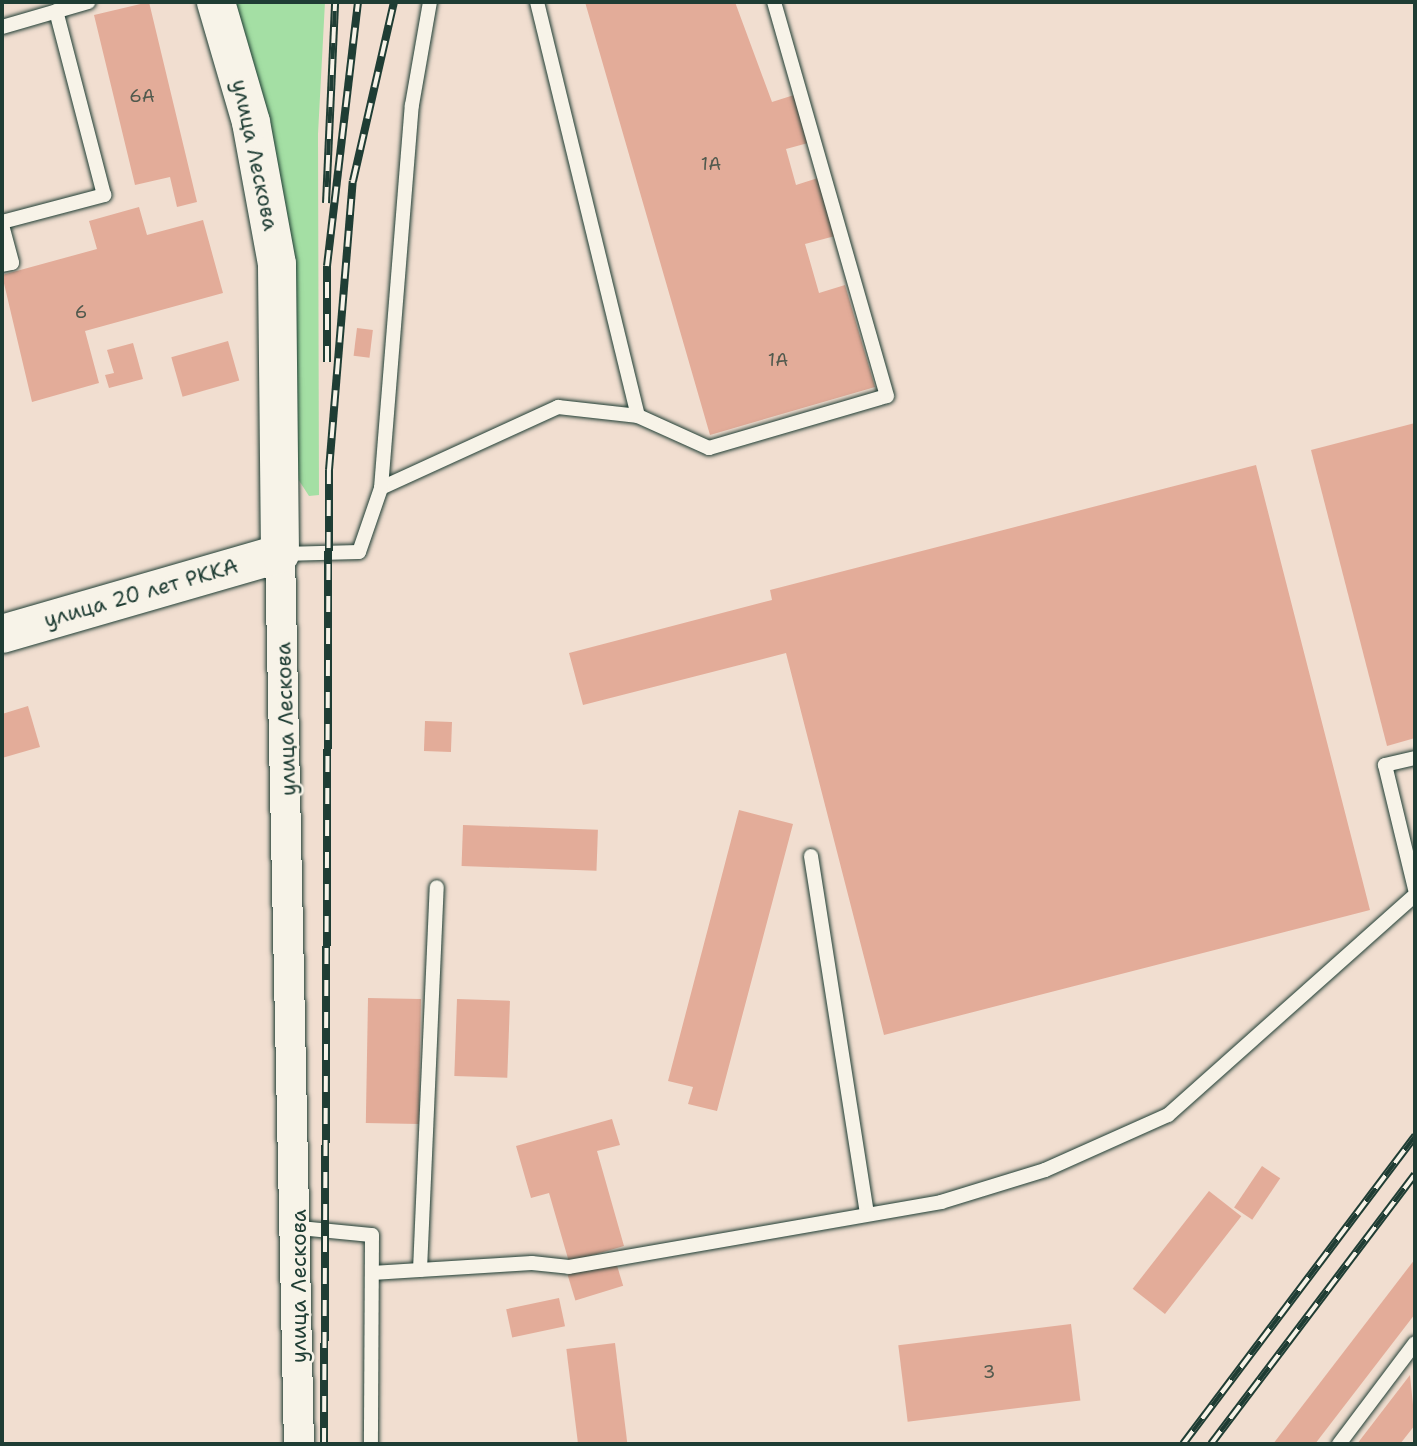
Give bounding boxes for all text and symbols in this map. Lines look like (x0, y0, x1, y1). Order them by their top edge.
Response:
street label: улица Лескова (227, 77, 283, 233)
house number: 6А (129, 85, 155, 107)
house number: 1А (701, 153, 721, 175)
house number: 6 (75, 301, 87, 323)
house number: 1А (768, 349, 788, 371)
street label: улица 20 лет РККА (41, 553, 241, 633)
street label: улица Лескова (271, 642, 301, 796)
street label: улица Лескова (286, 1209, 312, 1363)
house number: 3 (983, 1361, 995, 1383)

